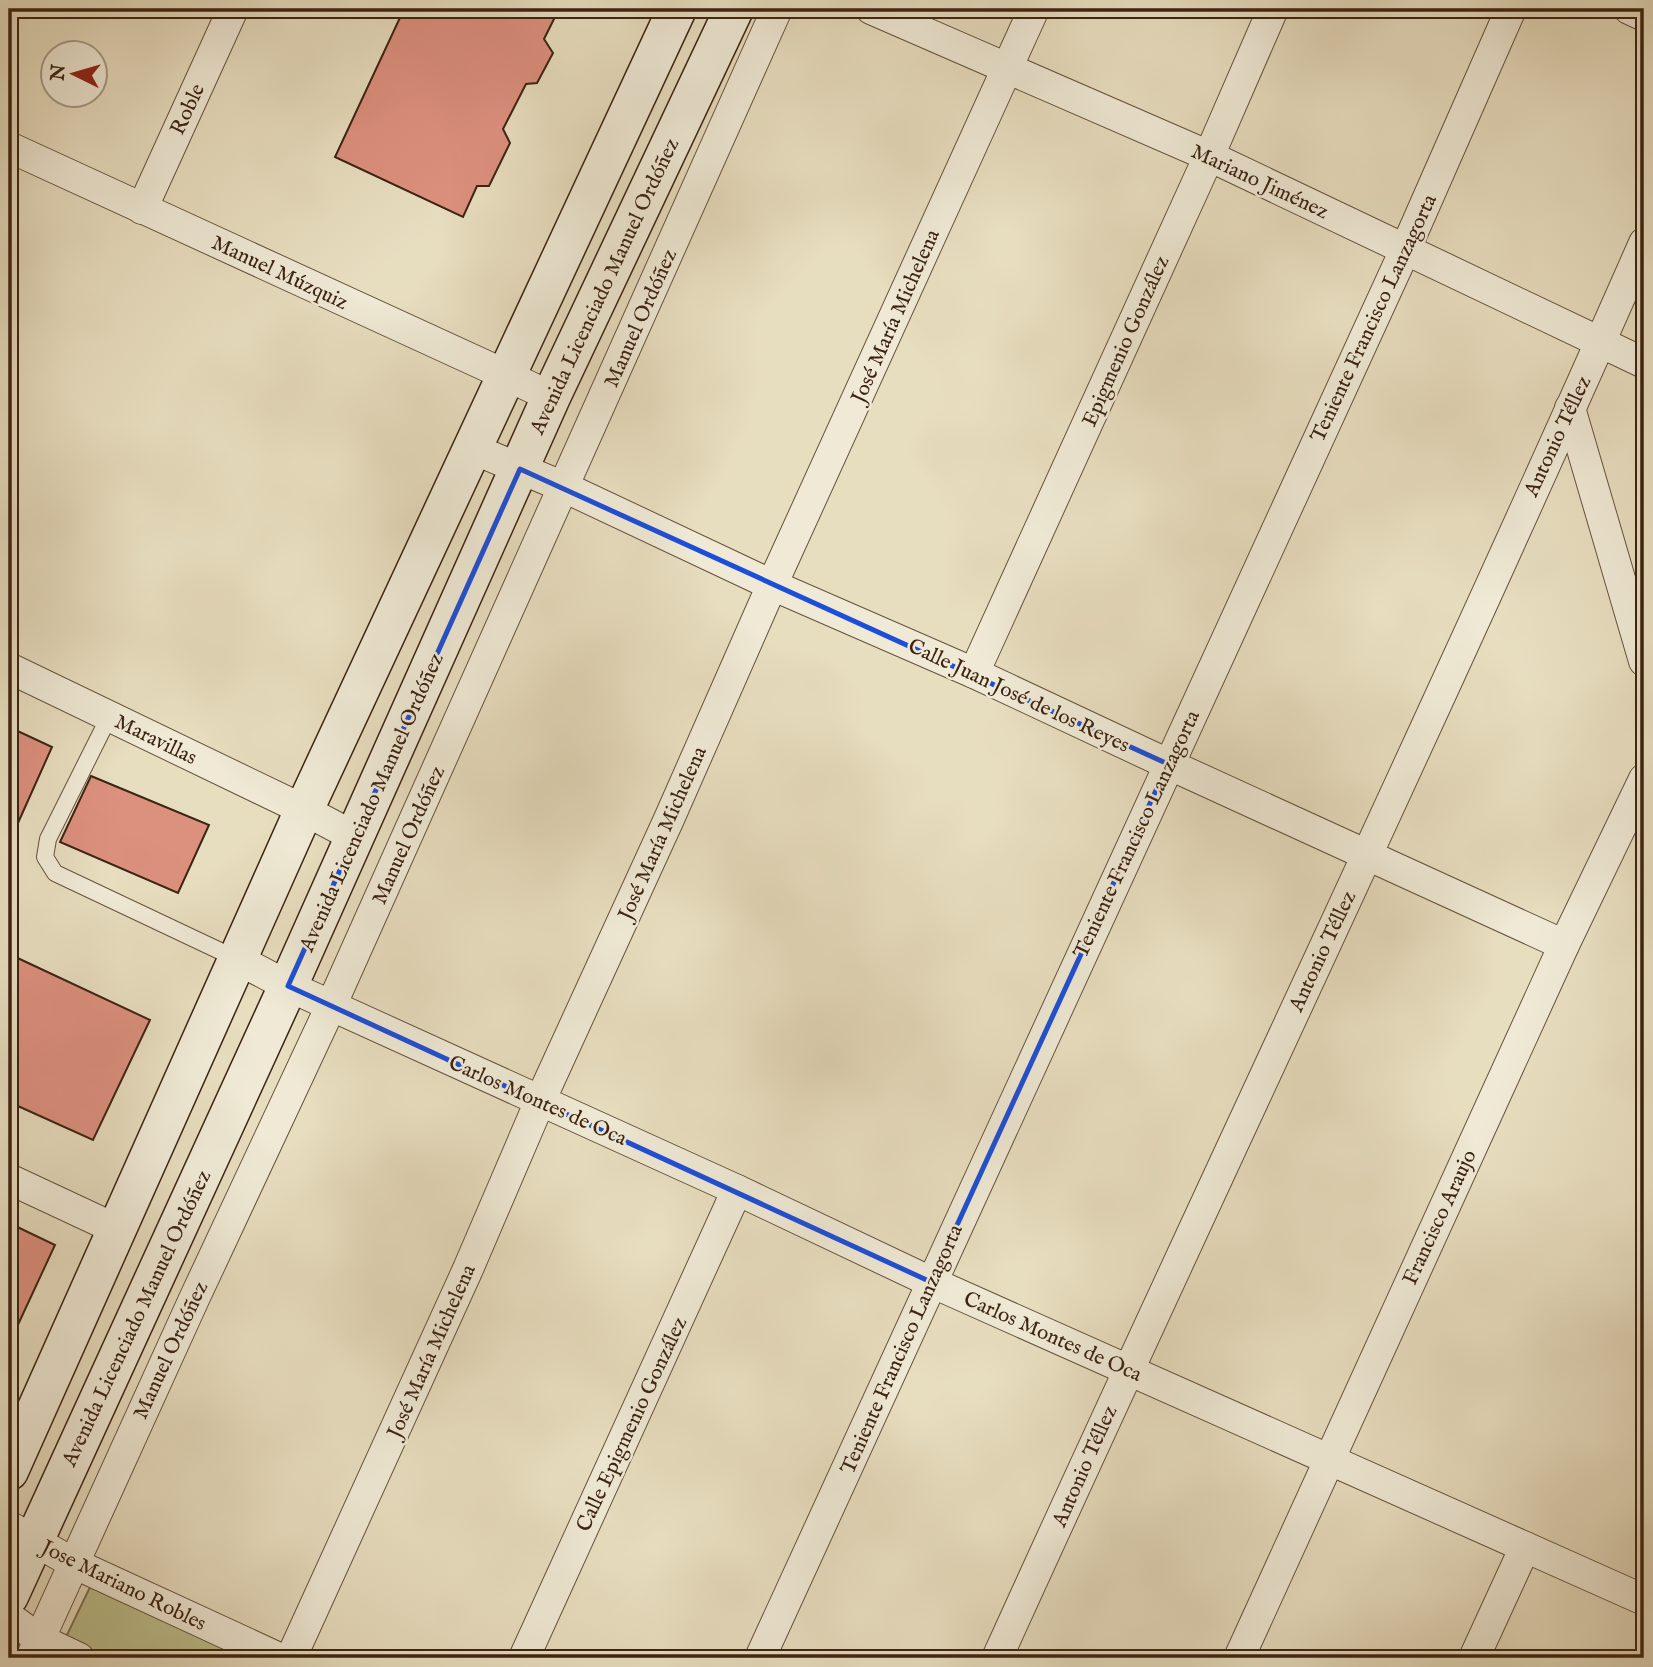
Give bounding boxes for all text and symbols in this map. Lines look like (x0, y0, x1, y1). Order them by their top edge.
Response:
north arrow (38, 38, 108, 108)
text: N (46, 63, 72, 83)
street label: Roble (165, 79, 212, 140)
street label: Avenida Licenciado Manuel Ordóñez (524, 134, 684, 438)
street label: Mariano Jiménez (1186, 139, 1333, 226)
street label: Teniente Francisco Lanzagorta (1305, 189, 1444, 447)
street label: José María Michelena (845, 225, 947, 410)
street label: Manuel Múzquiz (207, 230, 352, 317)
street label: Manuel Ordóñez (598, 245, 682, 391)
street label: Epigmenio González (1077, 252, 1176, 431)
street label: Antonio Téllez (1518, 372, 1598, 502)
street label: Calle Juan José de los Reyes (903, 633, 1133, 760)
street label: Avenida Licenciado Manuel Ordóñez (294, 649, 448, 955)
street label: Teniente Francisco Lanzagorta (1068, 705, 1207, 963)
street label: Maravillas (110, 709, 201, 772)
street label: José María Michelena (612, 742, 714, 927)
street label: Manuel Ordóñez (366, 762, 450, 908)
street label: Antonio Téllez (1283, 887, 1363, 1017)
street label: Carlos Montes de Oca (444, 1050, 632, 1153)
street label: Francisco Araujo (1397, 1146, 1483, 1290)
street label: Avenida Licenciado Manuel Ordóñez (56, 1166, 216, 1470)
street label: Teniente Francisco Lanzagorta (835, 1220, 970, 1479)
street label: José María Michelena (381, 1260, 483, 1445)
street label: Manuel Ordóñez (127, 1277, 213, 1423)
street label: Carlos Montes de Oca (959, 1286, 1147, 1389)
street label: Calle Epigmenio González (571, 1313, 694, 1536)
street label: Antonio Téllez (1046, 1401, 1124, 1532)
street label: Jose Mariano Robles (35, 1534, 210, 1638)

